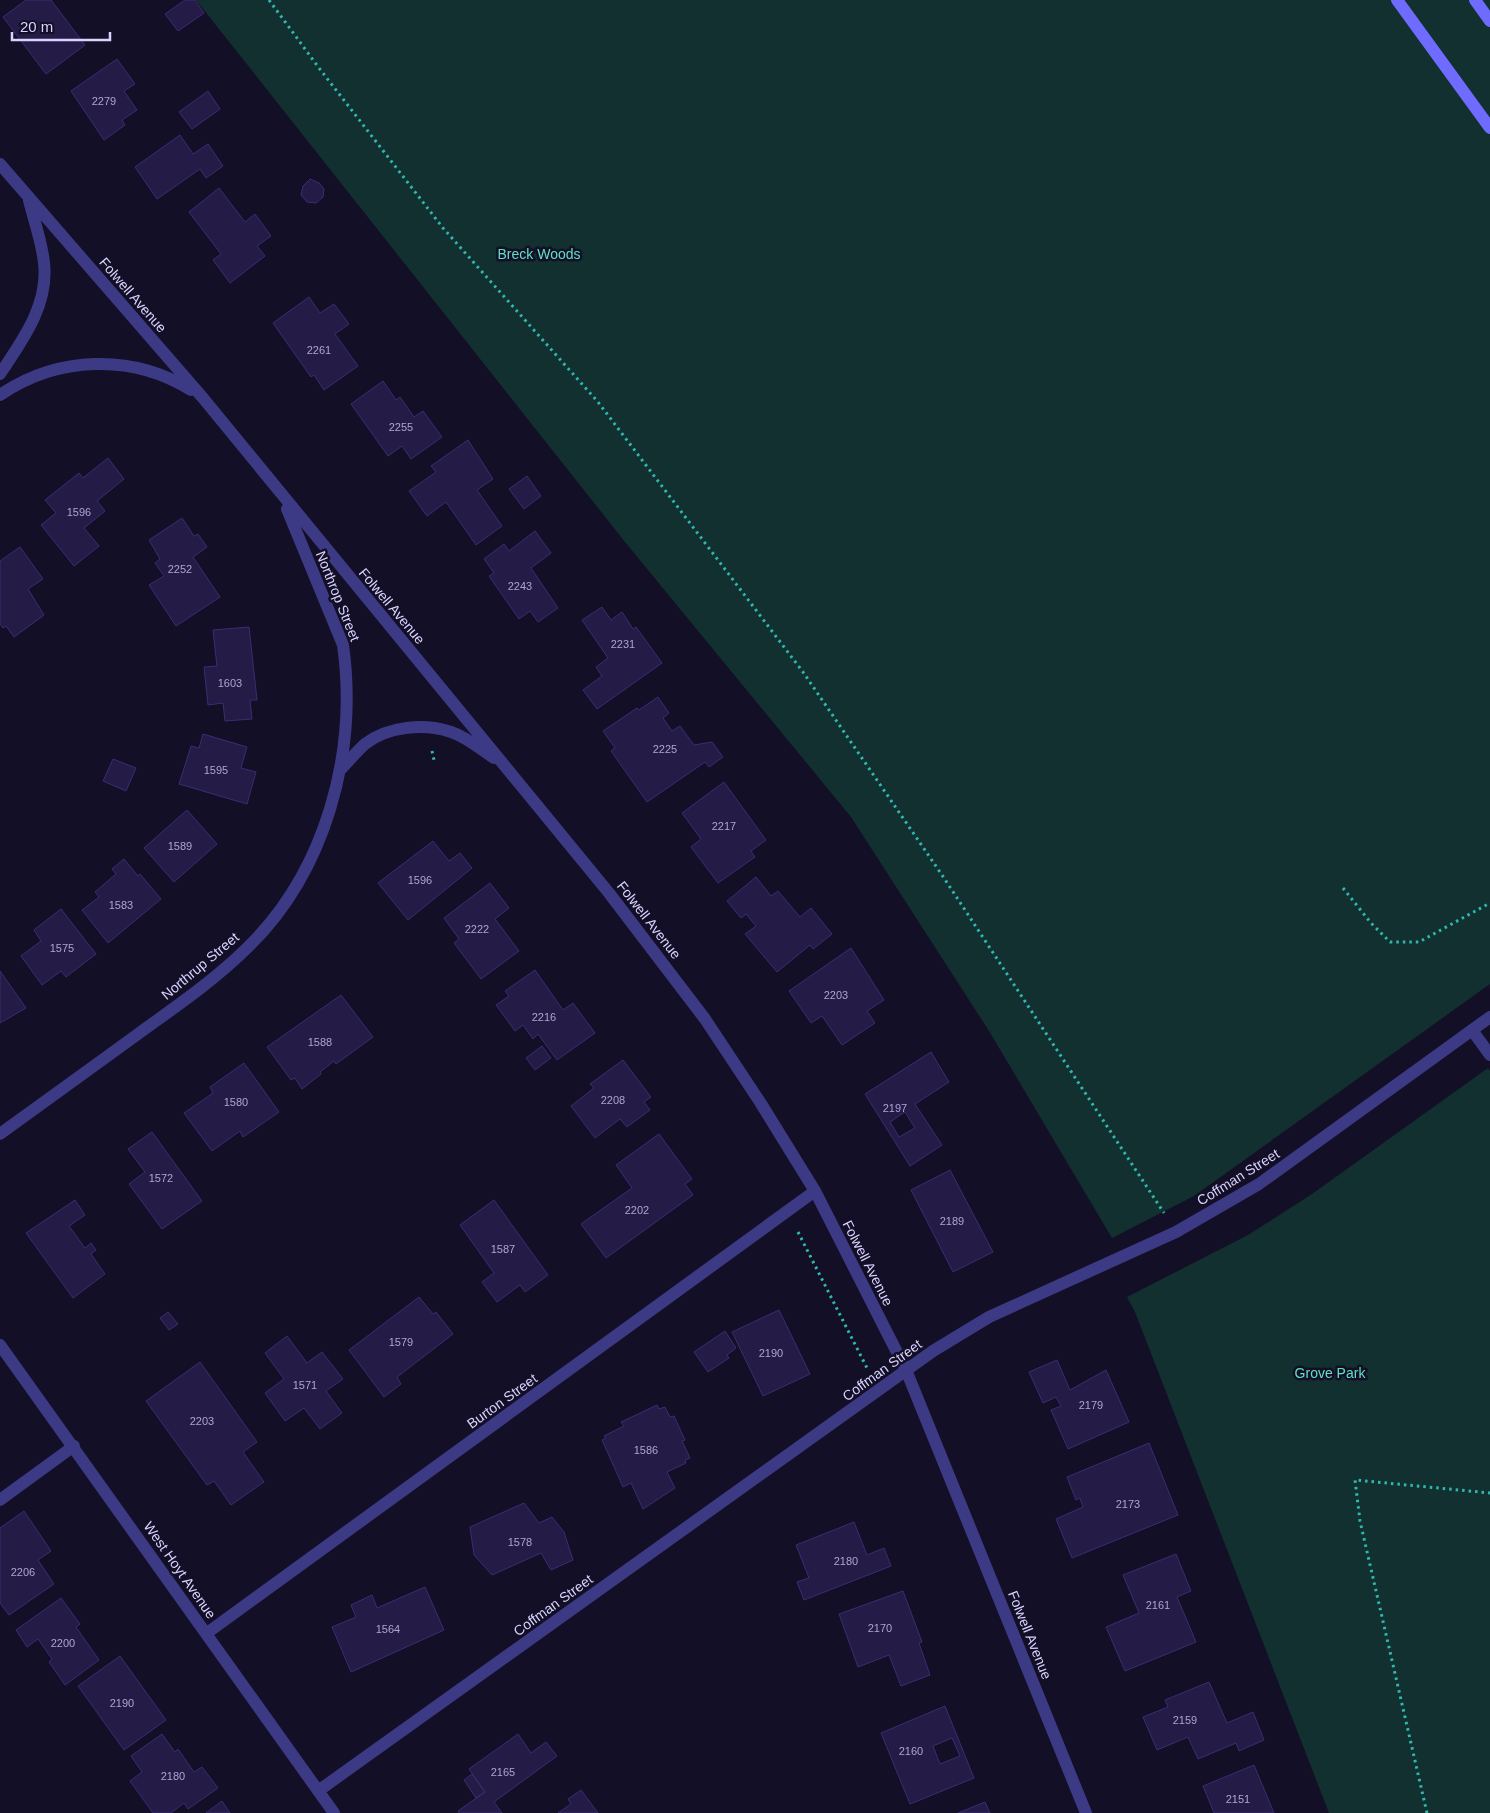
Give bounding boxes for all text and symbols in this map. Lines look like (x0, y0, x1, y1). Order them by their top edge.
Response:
scale bar (12, 10, 110, 42)
text: 20 m (20, 18, 53, 35)
house number: 2279 (92, 95, 116, 107)
park label: Breck Woods (498, 246, 581, 262)
street label: Folwell Avenue (96, 254, 170, 336)
house number: 2261 (307, 344, 331, 356)
house number: 2255 (389, 421, 413, 433)
house number: 1596 (67, 506, 91, 518)
street label: Northrop Street (313, 549, 363, 643)
house number: 2252 (168, 563, 192, 575)
street label: Folwell Avenue (356, 565, 428, 647)
house number: 2243 (508, 580, 532, 592)
house number: 2231 (611, 638, 635, 650)
house number: 1603 (218, 677, 242, 689)
house number: 2225 (653, 743, 677, 755)
house number: 1595 (204, 764, 228, 776)
house number: 2217 (712, 820, 736, 832)
house number: 1589 (168, 840, 192, 852)
house number: 1596 (408, 874, 432, 886)
street label: Folwell Avenue (614, 878, 684, 962)
house number: 1583 (109, 899, 133, 911)
house number: 2222 (465, 923, 489, 935)
street label: Northrup Street (158, 929, 242, 1003)
house number: 1575 (50, 942, 74, 954)
house number: 2203 (824, 989, 848, 1001)
house number: 2216 (532, 1011, 556, 1023)
house number: 1588 (308, 1036, 332, 1048)
house number: 2208 (601, 1094, 625, 1106)
house number: 1580 (224, 1096, 248, 1108)
house number: 2197 (883, 1102, 907, 1114)
street label: Coffman Street (1194, 1145, 1282, 1209)
house number: 1572 (149, 1172, 173, 1184)
house number: 2202 (625, 1204, 649, 1216)
house number: 2189 (940, 1215, 964, 1227)
street label: Folwell Avenue (840, 1218, 897, 1309)
house number: 1587 (491, 1243, 515, 1255)
house number: 1579 (389, 1336, 413, 1348)
street label: Coffman Street (839, 1336, 925, 1404)
house number: 2190 (759, 1347, 783, 1359)
park label: Grove Park (1295, 1365, 1366, 1381)
street label: Burton Street (464, 1370, 540, 1432)
house number: 1571 (293, 1379, 317, 1391)
house number: 2179 (1079, 1399, 1103, 1411)
house number: 2203 (190, 1415, 214, 1427)
house number: 1586 (634, 1444, 658, 1456)
house number: 2173 (1116, 1498, 1140, 1510)
street label: West Hoyt Avenue (141, 1518, 220, 1622)
house number: 1578 (508, 1536, 532, 1548)
house number: 2180 (834, 1555, 858, 1567)
house number: 2206 (11, 1566, 35, 1578)
street label: Coffman Street (510, 1571, 596, 1639)
street label: Folwell Avenue (1005, 1588, 1055, 1682)
house number: 2161 (1146, 1599, 1170, 1611)
house number: 2170 (868, 1622, 892, 1634)
house number: 1564 (376, 1623, 400, 1635)
house number: 2200 (51, 1637, 75, 1649)
house number: 2190 (110, 1697, 134, 1709)
house number: 2159 (1173, 1714, 1197, 1726)
house number: 2160 (899, 1745, 923, 1757)
house number: 2165 (491, 1766, 515, 1778)
house number: 2180 (161, 1770, 185, 1782)
house number: 2151 (1226, 1793, 1250, 1805)

